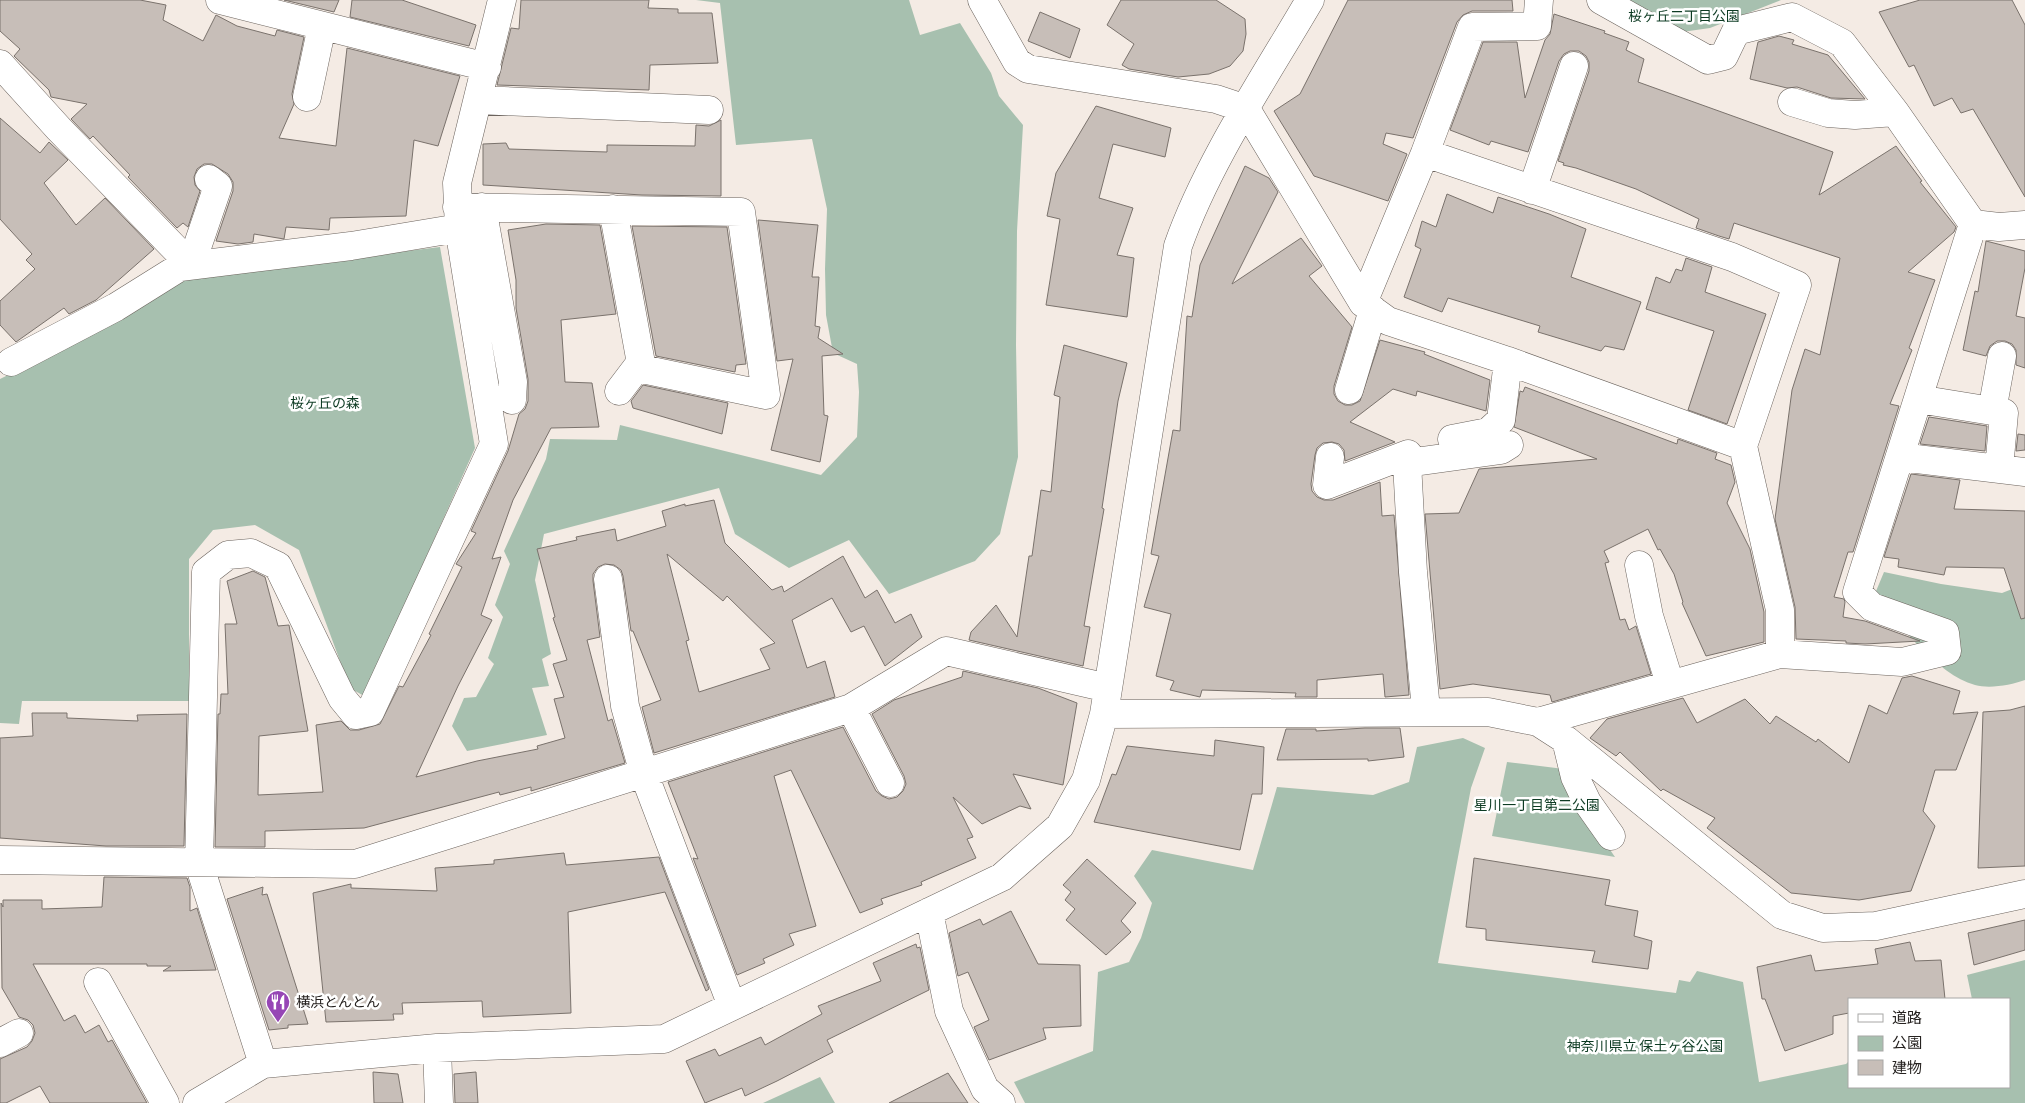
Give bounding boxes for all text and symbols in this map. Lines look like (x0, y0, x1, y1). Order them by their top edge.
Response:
park label: 桜ヶ丘二丁目公園 (1628, 8, 1740, 24)
park label: 桜ヶ丘の森 (290, 395, 360, 411)
park label: 星川一丁目第二公園 (1474, 797, 1600, 813)
restaurant icon: 横浜とんとん (265, 989, 291, 1023)
place label: 横浜とんとん (296, 994, 380, 1010)
legend (1848, 998, 2010, 1088)
text: 道路 (1892, 1009, 1922, 1026)
text: 公園 (1892, 1034, 1922, 1051)
park label: 神奈川県立 保土ヶ谷公園 (1566, 1038, 1724, 1054)
text: 建物 (1892, 1059, 1922, 1076)

